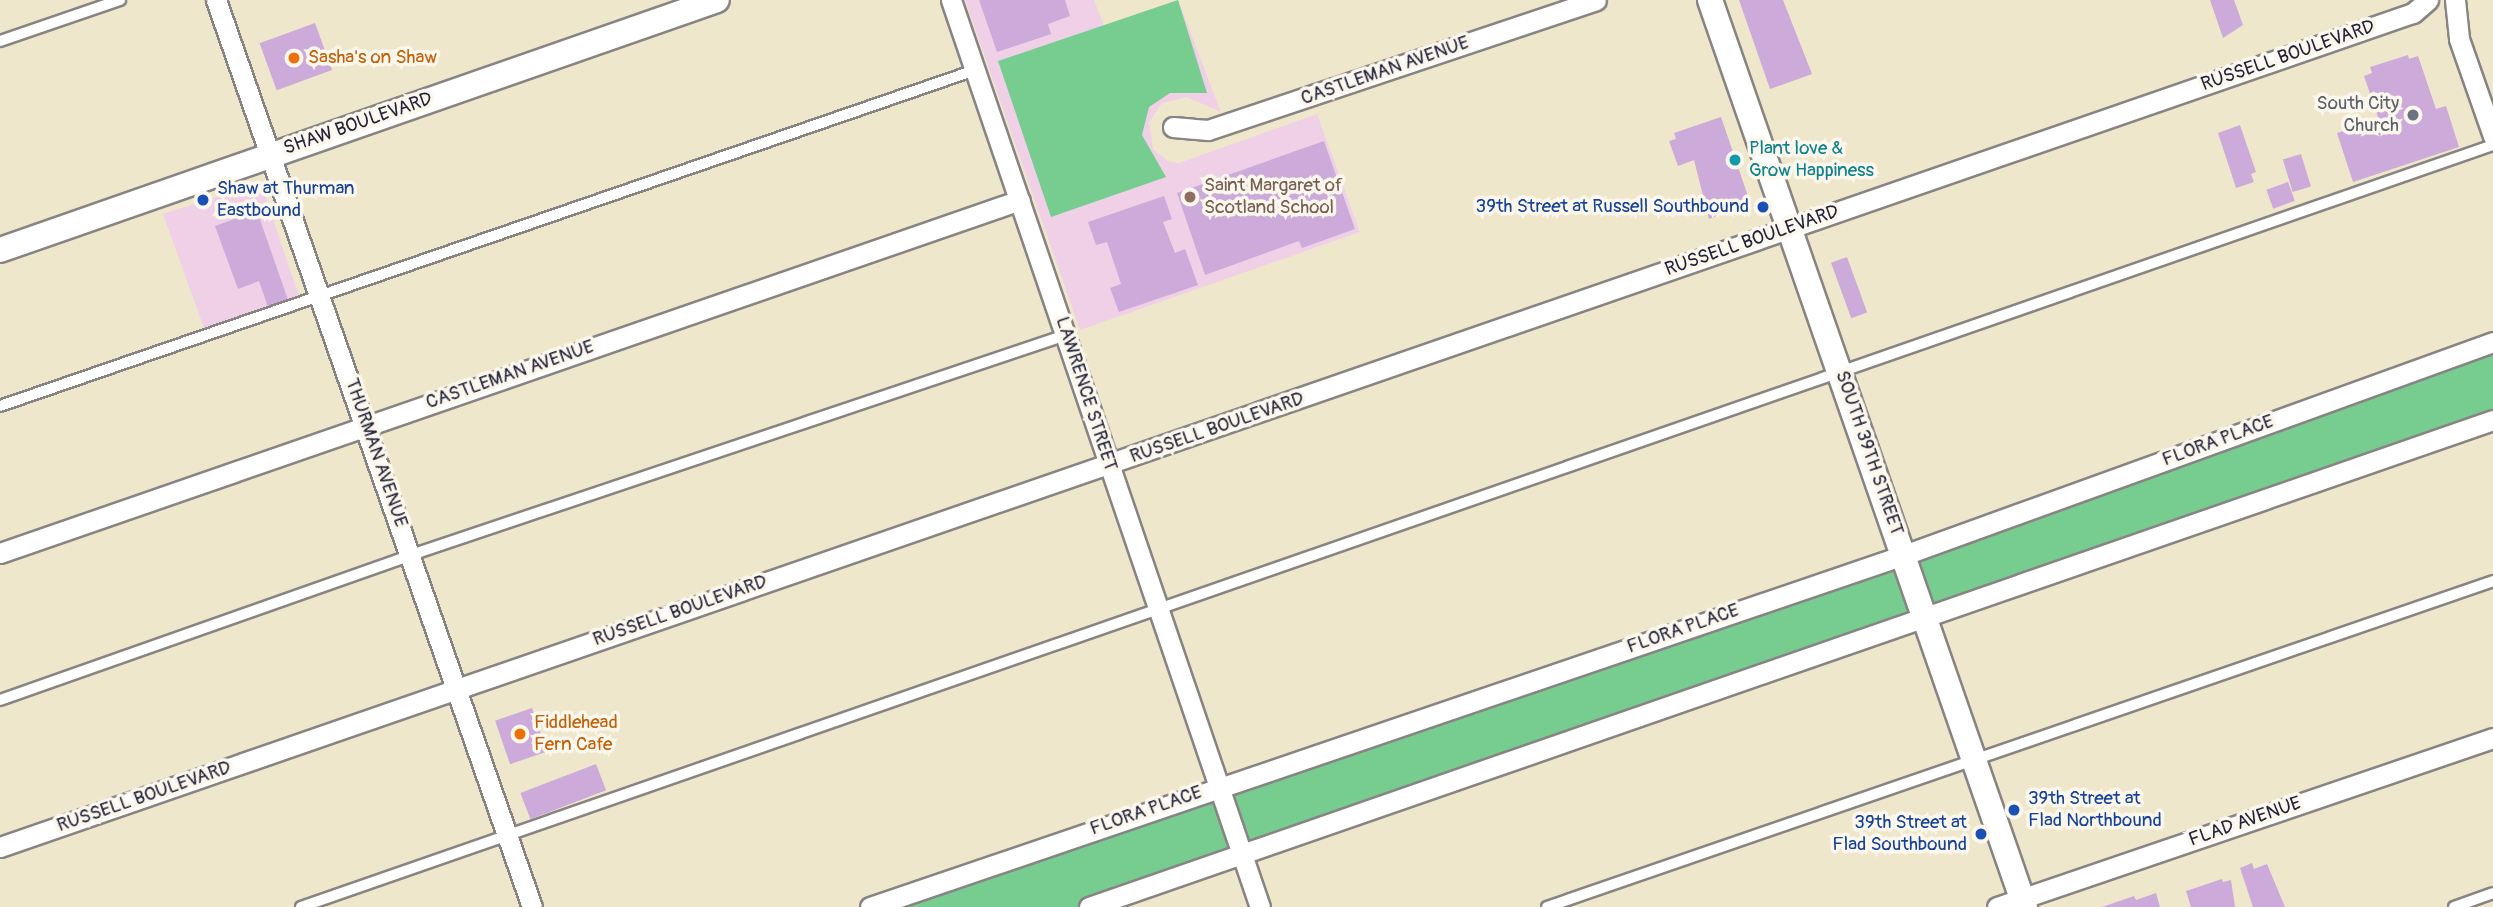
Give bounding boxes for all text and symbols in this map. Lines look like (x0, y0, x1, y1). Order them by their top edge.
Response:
street label: RUSSELL BOULEVARD (2198, 16, 2378, 96)
street label: CASTLEMAN AVENUE (1298, 32, 1472, 110)
place label: Sasha's on Shaw (308, 47, 437, 69)
marker: Sasha's on Shaw (286, 50, 302, 66)
street label: SHAW BOULEVARD (281, 88, 435, 160)
place label: South City Church (2317, 93, 2399, 137)
marker: South City Church (2405, 107, 2421, 123)
place label: Plant love & Grow Happiness (1749, 138, 1874, 182)
marker: Plant love & Grow Happiness (1727, 152, 1743, 168)
place label: Saint Margaret of Scotland School (1204, 175, 1343, 219)
place label: Shaw at Thurman Eastbound (217, 178, 355, 222)
marker: Saint Margaret of Scotland School (1182, 189, 1198, 205)
marker: Shaw at Thurman Eastbound (195, 192, 211, 208)
place label: 39th Street at Russell Southbound (1476, 196, 1749, 218)
marker: 39th Street at Russell Southbound (1755, 199, 1771, 215)
street label: RUSSELL BOULEVARD (1662, 201, 1842, 281)
street label: LAWRENCE STREET (1050, 314, 1122, 474)
street label: CASTLEMAN AVENUE (423, 336, 597, 414)
street label: SOUTH 39TH STREET (1830, 368, 1908, 538)
street label: THURMAN AVENUE (340, 376, 412, 530)
street label: RUSSELL BOULEVARD (1127, 388, 1307, 468)
street label: FLORA PLACE (2159, 410, 2277, 472)
street label: RUSSELL BOULEVARD (590, 571, 770, 651)
street label: FLORA PLACE (1624, 599, 1742, 659)
place label: Fiddlehead Fern Cafe (534, 712, 618, 756)
marker: Fiddlehead Fern Cafe (512, 726, 528, 742)
street label: RUSSELL BOULEVARD (54, 757, 234, 837)
street label: FLORA PLACE (1087, 781, 1205, 841)
place label: 39th Street at Flad Northbound (2028, 788, 2162, 832)
street label: FLAD AVENUE (2186, 792, 2304, 852)
marker: 39th Street at Flad Northbound (2006, 802, 2022, 818)
place label: 39th Street at Flad Southbound (1832, 812, 1967, 856)
marker: 39th Street at Flad Southbound (1973, 826, 1989, 842)

